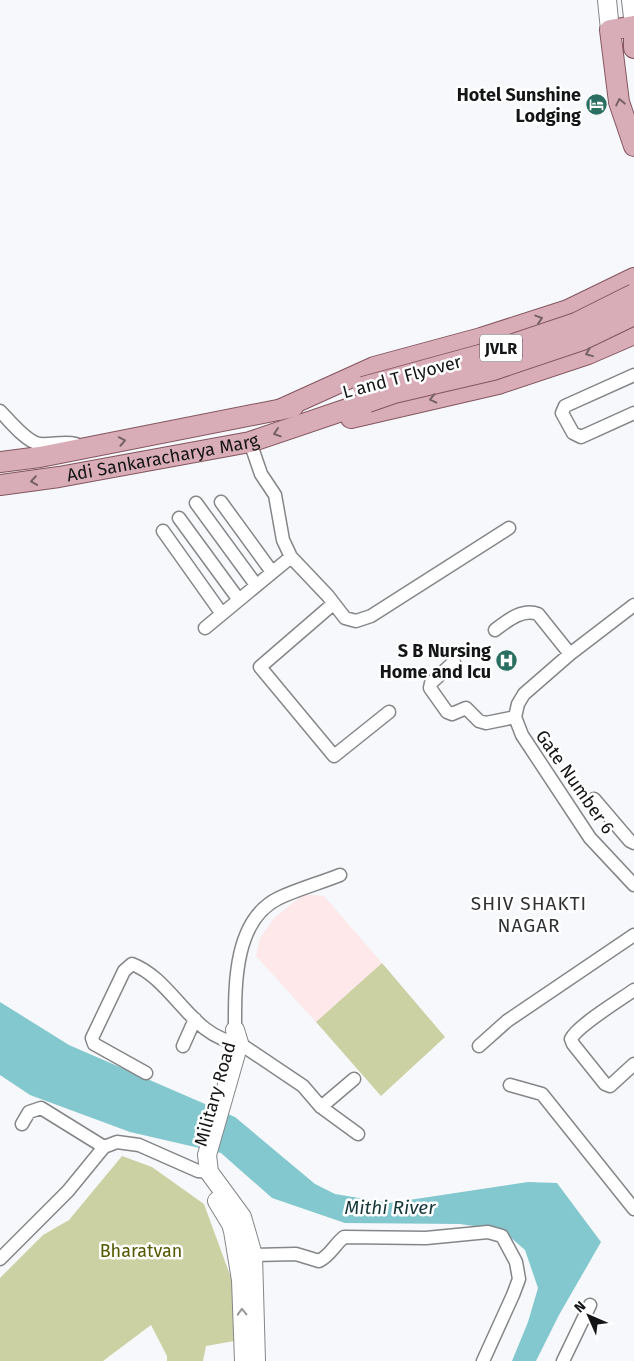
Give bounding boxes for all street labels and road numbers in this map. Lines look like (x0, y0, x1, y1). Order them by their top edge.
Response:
road number: JVLR (480, 334, 522, 362)
street label: L and T Flyover (340, 351, 464, 403)
street label: Adi Sankaracharya Marg (65, 429, 262, 486)
street label: Gate Number 6 (531, 726, 619, 838)
street label: Military Road (190, 1039, 240, 1149)

